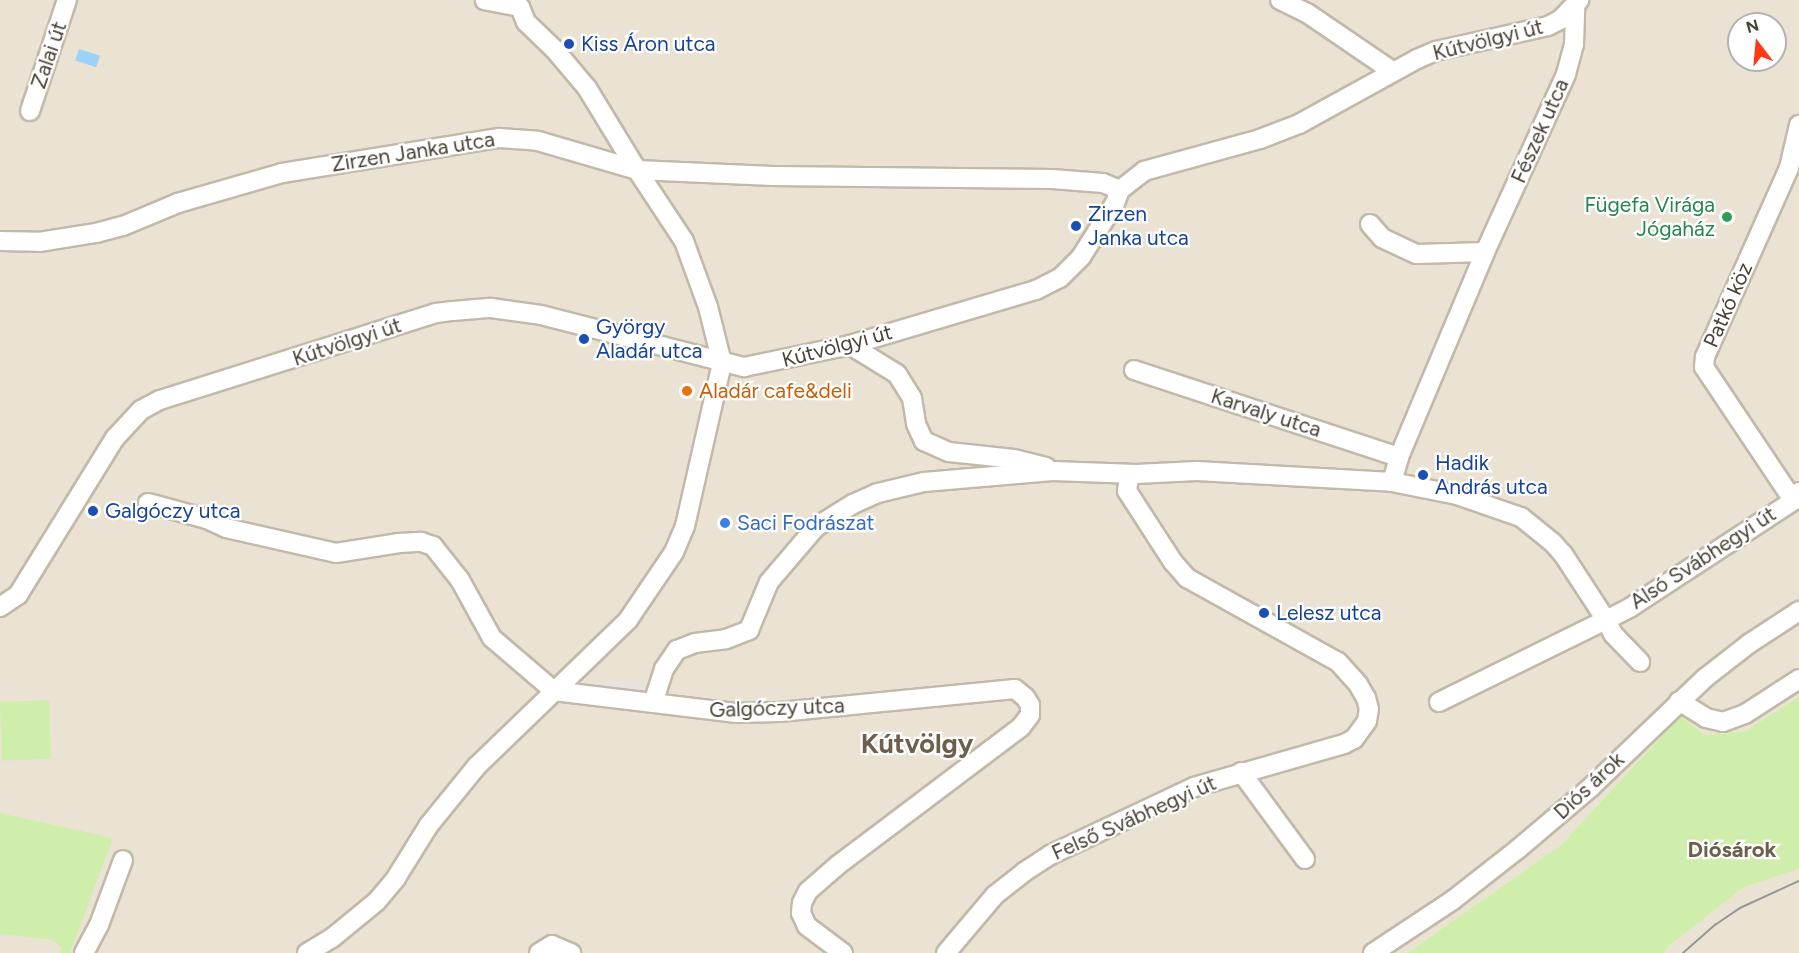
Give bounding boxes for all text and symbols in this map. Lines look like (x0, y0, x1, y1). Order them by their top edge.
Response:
north arrow (1727, 12, 1787, 72)
street label: Kútvölgyi út (1430, 14, 1546, 66)
text: N (1744, 15, 1761, 37)
street label: Zalai út (26, 18, 72, 92)
place label: Kiss Áron utca (581, 31, 716, 57)
marker: Kiss Áron utca (562, 37, 576, 51)
street label: Fészek utca (1506, 75, 1574, 187)
street label: Zirzen Janka utca (330, 127, 496, 177)
place label: Fügefa Virága Jógaház (1584, 192, 1715, 242)
place label: Zirzen Janka utca (1088, 201, 1189, 251)
marker: Fügefa Virága Jógaház (1720, 210, 1734, 224)
marker: Zirzen Janka utca (1069, 219, 1083, 233)
street label: Patkó köz (1698, 259, 1758, 351)
street label: Kútvölgyi út (289, 313, 405, 371)
place label: György Aladár utca (596, 314, 703, 364)
street label: Kútvölgyi út (779, 319, 895, 373)
marker: György Aladár utca (577, 332, 591, 346)
place label: Aladár cafe&deli (699, 378, 852, 404)
street label: Karvaly utca (1208, 383, 1324, 443)
marker: Aladár cafe&deli (680, 384, 694, 398)
place label: Hadik András utca (1435, 450, 1548, 500)
marker: Hadik András utca (1416, 468, 1430, 482)
place label: Galgóczy utca (105, 498, 240, 524)
street label: Alsó Svábhegyi út (1625, 501, 1781, 615)
marker: Galgóczy utca (86, 504, 100, 518)
place label: Saci Fodrászat (737, 510, 874, 536)
marker: Saci Fodrászat (718, 516, 732, 530)
place label: Lelesz utca (1276, 600, 1381, 626)
marker: Lelesz utca (1257, 606, 1271, 620)
street label: Galgóczy utca (709, 693, 845, 723)
district label: Kútvölgy (861, 728, 973, 760)
street label: Diós árok (1549, 747, 1629, 825)
street label: Felső Svábhegyi út (1048, 770, 1220, 866)
district label: Diósárok (1688, 837, 1776, 863)

